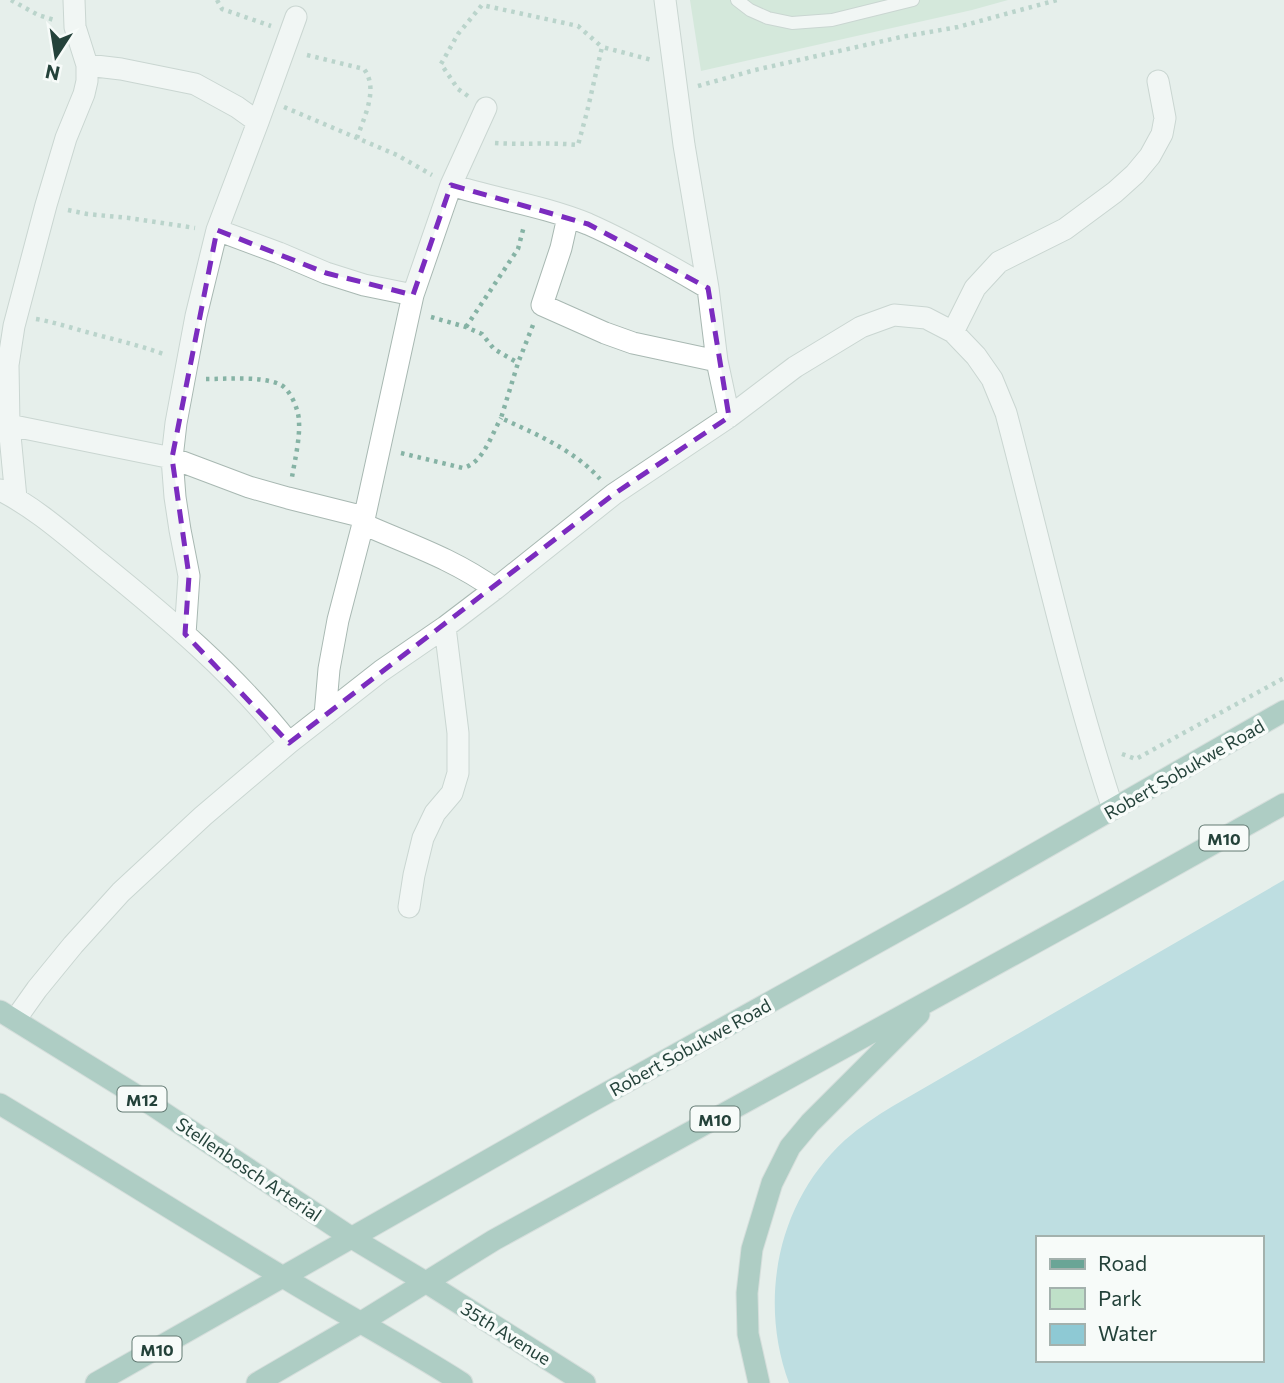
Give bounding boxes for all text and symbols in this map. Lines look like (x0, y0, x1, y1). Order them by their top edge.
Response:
north arrow (21, 21, 91, 91)
text: N (43, 60, 62, 86)
street label: Robert Sobukwe Road (1100, 714, 1268, 824)
road number: M10 (1200, 825, 1248, 850)
street label: Robert Sobukwe Road (605, 993, 775, 1101)
road number: M12 (118, 1086, 166, 1112)
road number: M10 (690, 1106, 740, 1132)
street label: Stellenbosch Arterial (172, 1112, 326, 1226)
legend (1036, 1236, 1263, 1362)
text: Road (1098, 1250, 1147, 1275)
text: Park (1098, 1285, 1142, 1310)
street label: 35th Avenue (457, 1297, 555, 1369)
text: Water (1098, 1320, 1157, 1345)
road number: M10 (132, 1336, 182, 1362)

